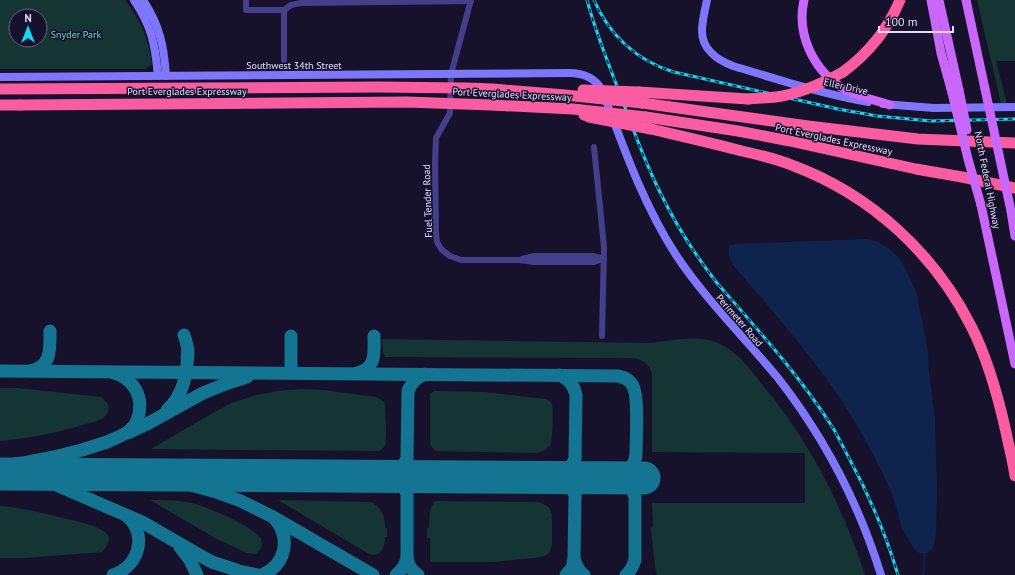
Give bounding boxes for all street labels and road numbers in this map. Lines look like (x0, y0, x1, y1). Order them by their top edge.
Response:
street label: Southwest 34th Street (246, 59, 342, 72)
street label: Eller Drive (823, 75, 869, 98)
street label: Port Everglades Expressway (127, 85, 247, 98)
street label: Port Everglades Expressway (452, 85, 572, 104)
street label: Port Everglades Expressway (774, 121, 894, 158)
street label: North Federal Highway (972, 130, 1003, 230)
street label: Fuel Tender Road (420, 164, 435, 238)
street label: Perimeter Road (713, 291, 766, 349)

